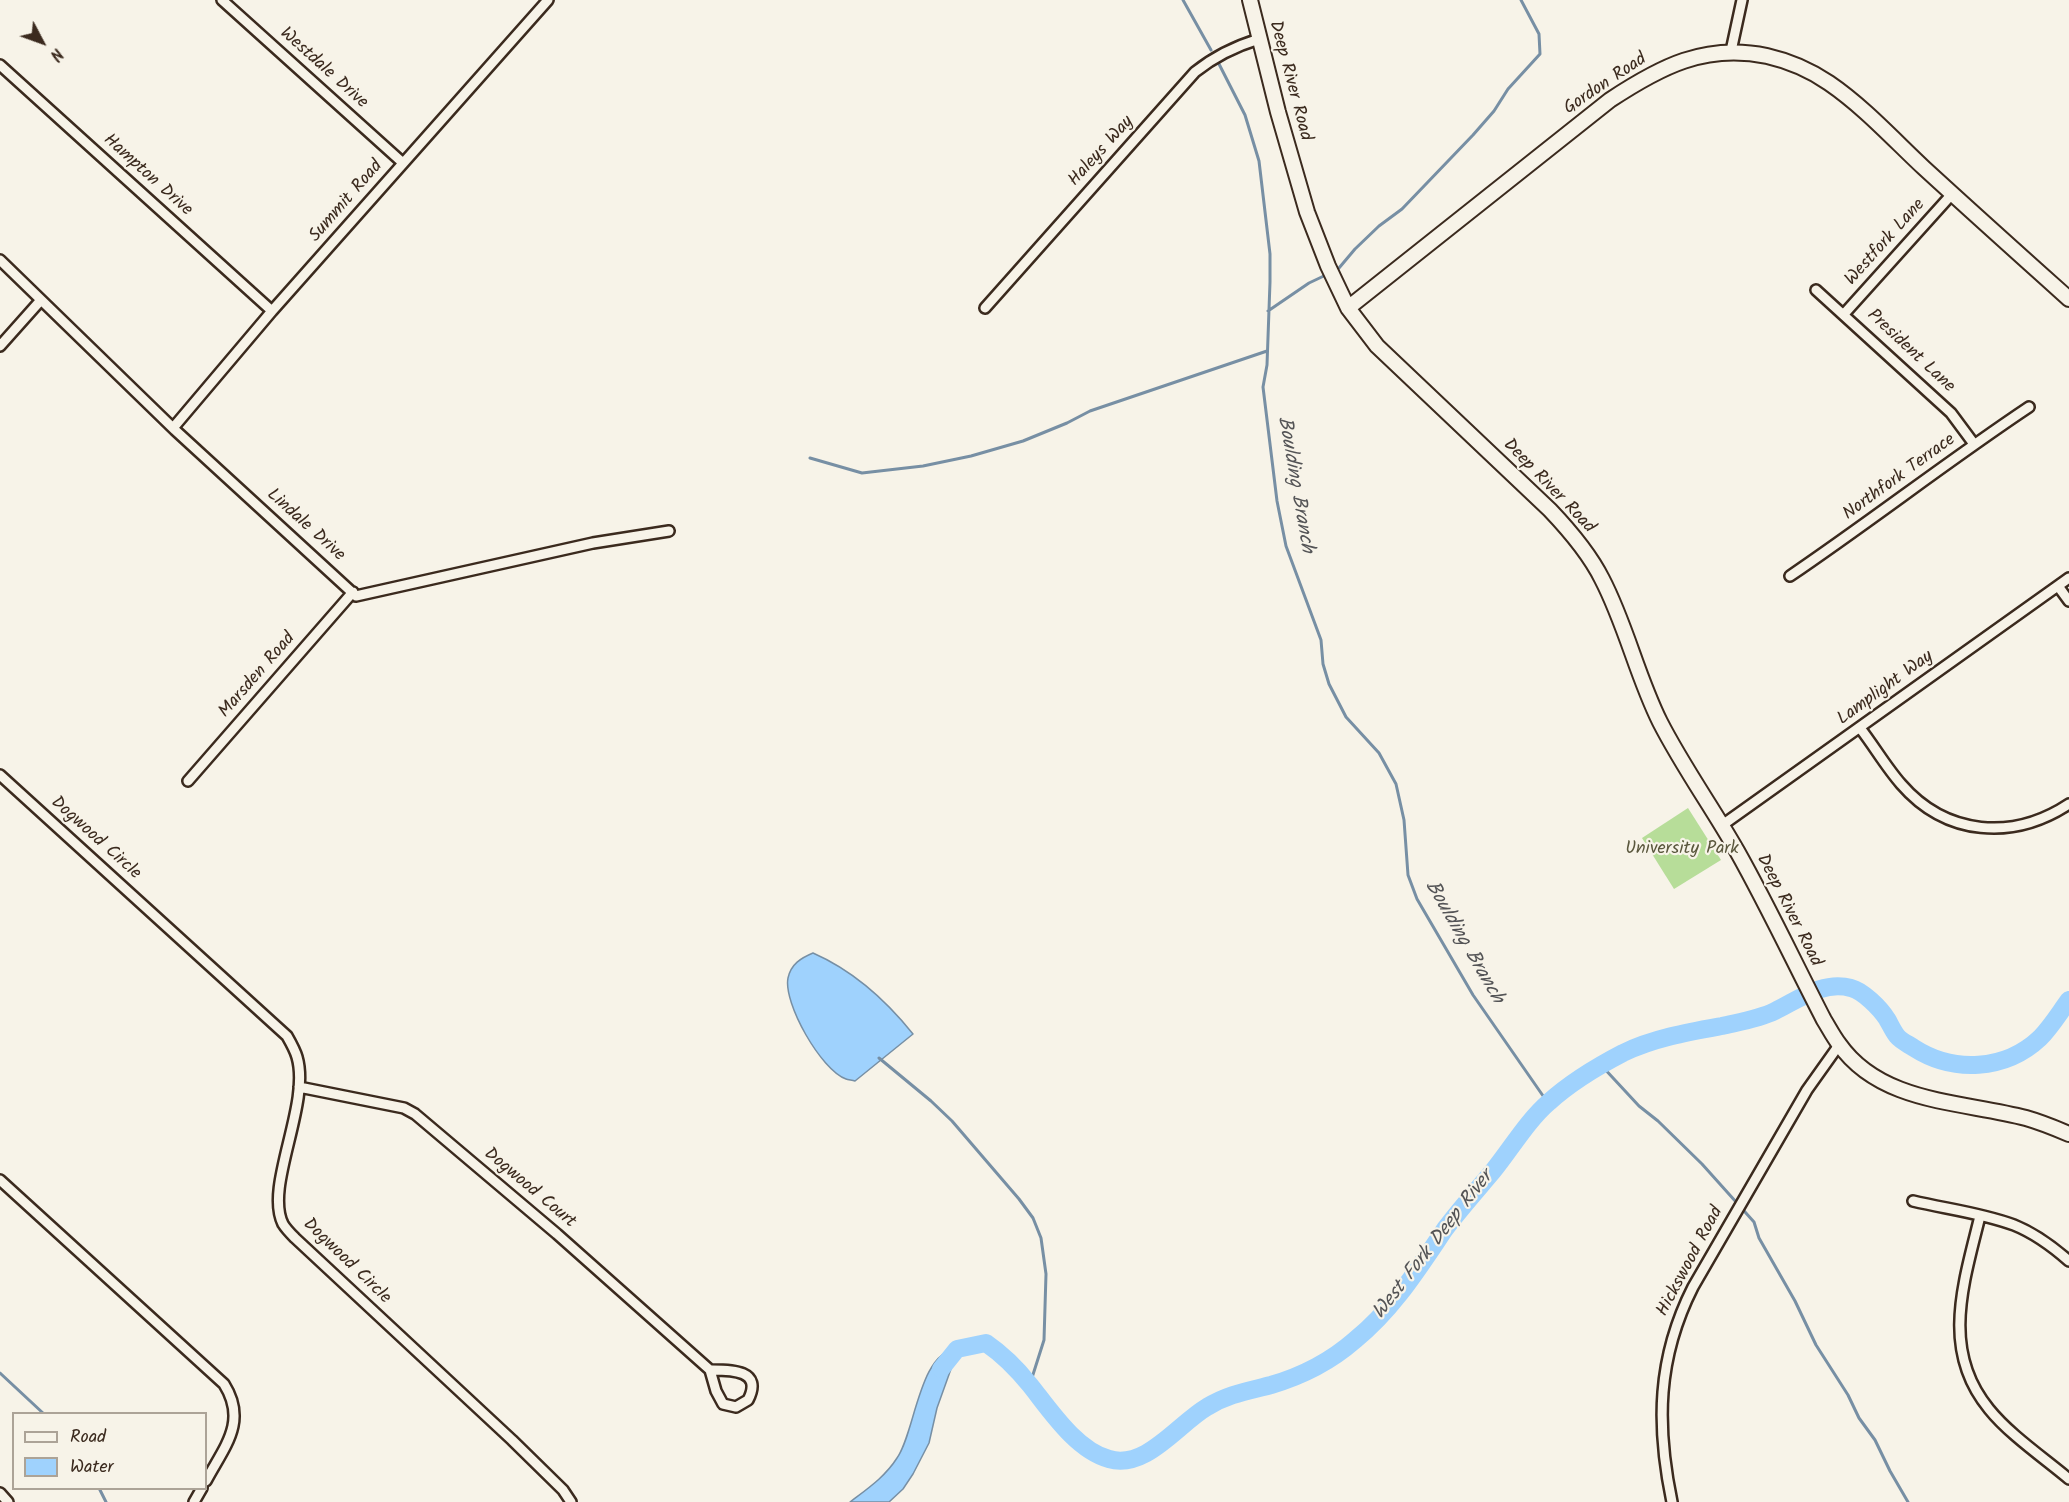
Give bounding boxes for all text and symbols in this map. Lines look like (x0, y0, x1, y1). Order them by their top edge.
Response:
north arrow (12, 12, 72, 72)
street label: Deep River Road (1263, 19, 1315, 143)
street label: Westdale Drive (274, 24, 372, 114)
text: N (43, 42, 69, 66)
street label: Gordon Road (1561, 49, 1651, 121)
street label: Haleys Way (1065, 112, 1139, 192)
street label: Hampton Drive (98, 130, 196, 222)
street label: Summit Road (306, 157, 388, 247)
street label: Westfork Lane (1841, 195, 1931, 291)
street label: President Lane (1861, 306, 1959, 398)
water label: Boulding Branch (1270, 415, 1318, 555)
street label: Northfork Terrace (1840, 430, 1960, 526)
street label: Deep River Road (1497, 435, 1599, 539)
street label: Lindale Drive (261, 485, 349, 567)
street label: Marsden Road (215, 629, 301, 723)
street label: Lamplight Way (1834, 647, 1938, 731)
street label: Dogwood Circle (45, 793, 145, 885)
park label: University Park (1625, 839, 1739, 861)
street label: Deep River Road (1750, 851, 1826, 971)
water label: Boulding Branch (1418, 877, 1508, 1009)
street label: Dogwood Court (479, 1144, 579, 1234)
water label: West Fork Deep River (1369, 1167, 1499, 1325)
street label: Hickswood Road (1653, 1203, 1729, 1321)
street label: Dogwood Circle (297, 1214, 395, 1310)
legend (12, 1412, 207, 1490)
text: Road (70, 1423, 106, 1452)
text: Water (70, 1453, 114, 1482)

